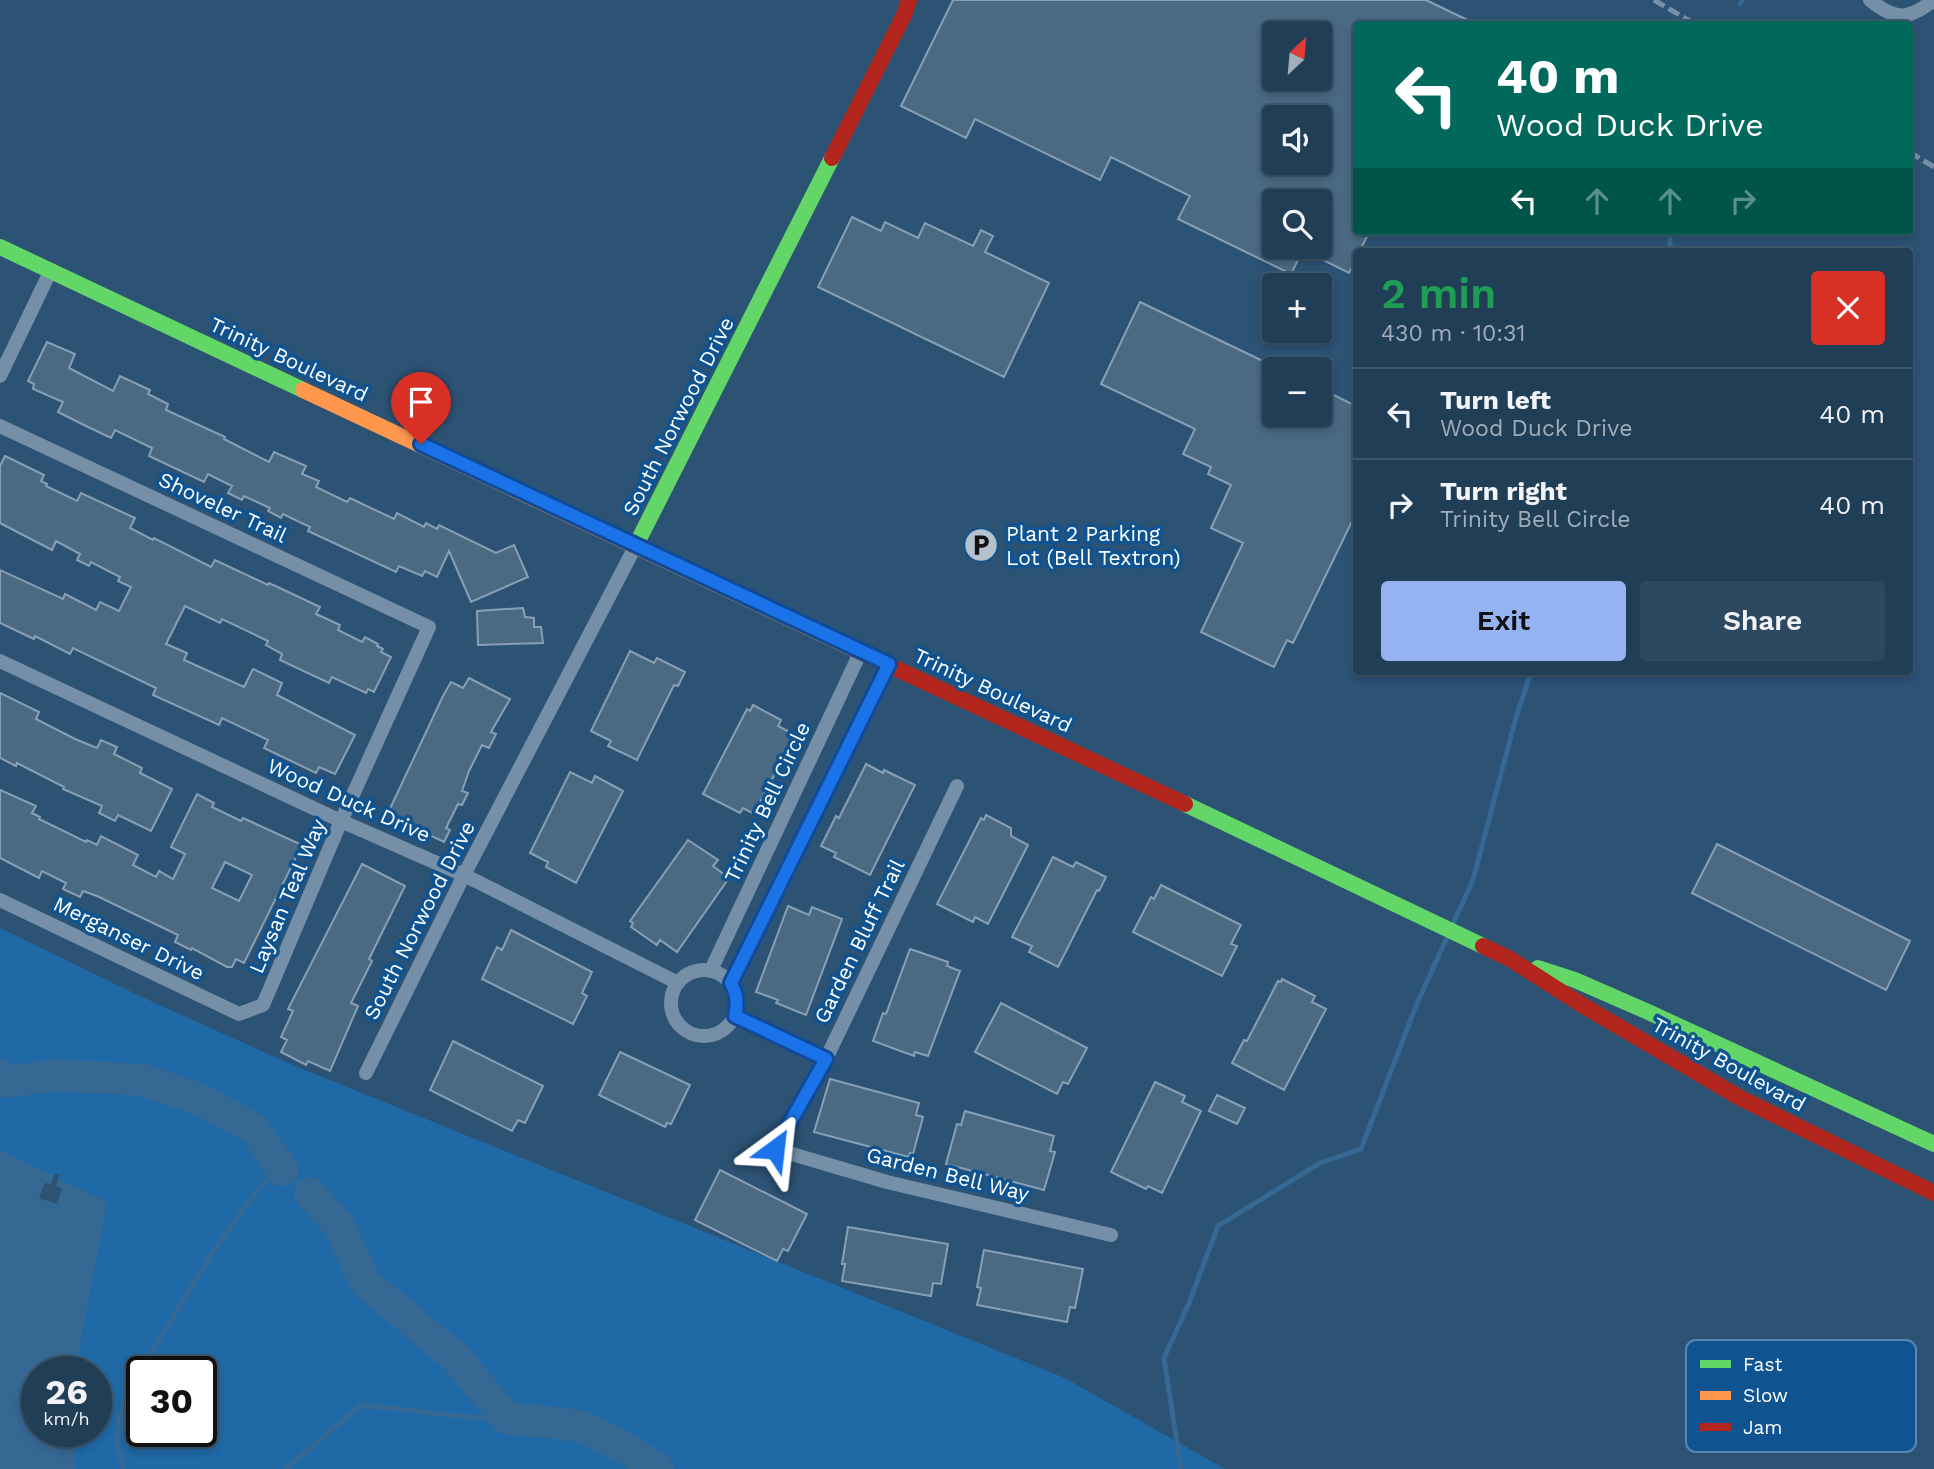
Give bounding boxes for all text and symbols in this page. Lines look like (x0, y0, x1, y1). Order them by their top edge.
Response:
north arrow (1262, 21, 1332, 91)
map controls (1262, 21, 1332, 427)
text: 40 m (1496, 47, 1619, 105)
icon: left (1381, 49, 1472, 140)
button: sound (1262, 105, 1332, 175)
text: Wood Duck Drive (1496, 106, 1764, 144)
icon: left (1505, 182, 1543, 220)
icon: ahead (1578, 182, 1616, 220)
icon: ahead (1651, 182, 1689, 220)
icon: right (1724, 182, 1762, 220)
button: search (1262, 189, 1332, 259)
text: 2 min (1381, 269, 1496, 318)
button: close (1811, 271, 1885, 345)
button: + (1262, 273, 1332, 343)
street label: Trinity Boulevard (206, 311, 372, 407)
street label: South Norwood Drive (617, 313, 739, 519)
text: 430 m · 10:31 (1381, 320, 1525, 347)
button: − (1262, 357, 1332, 427)
pin (391, 372, 451, 444)
icon: arrive (402, 383, 440, 421)
text: Turn left (1440, 385, 1551, 415)
icon: left (1381, 395, 1419, 433)
text: 40 m (1819, 399, 1885, 429)
text: Wood Duck Drive (1440, 415, 1632, 442)
street label: Shoveler Trail (155, 466, 292, 548)
text: Turn right (1440, 476, 1567, 506)
icon: right (1381, 486, 1419, 524)
text: 40 m (1819, 490, 1885, 520)
text: Trinity Bell Circle (1440, 506, 1630, 533)
place label: Plant 2 Parking Lot (Bell Textron) (1006, 521, 1181, 570)
parking icon: Plant 2 Parking Lot (Bell Textron) (962, 526, 1000, 564)
button: Exit (1381, 581, 1626, 661)
button: Share (1640, 581, 1885, 661)
street label: Trinity Boulevard (910, 642, 1076, 738)
street label: Trinity Bell Circle (719, 718, 815, 886)
street label: Wood Duck Drive (264, 753, 434, 847)
street label: Laysan Teal Way (243, 815, 331, 977)
street label: South Norwood Drive (358, 817, 480, 1023)
street label: Garden Bluff Trail (808, 854, 910, 1027)
street label: Merganser Drive (50, 891, 208, 985)
street label: Trinity Boulevard (1648, 1011, 1810, 1117)
position arrow (738, 1112, 812, 1186)
street label: Garden Bell Way (864, 1142, 1032, 1206)
legend (1686, 1340, 1916, 1452)
text: Fast (1743, 1353, 1782, 1376)
speed limit sign: 30 (126, 1356, 217, 1447)
text: 26 (45, 1371, 88, 1413)
text: Slow (1743, 1384, 1788, 1407)
text: km/h (43, 1408, 90, 1429)
text: Jam (1743, 1416, 1782, 1439)

